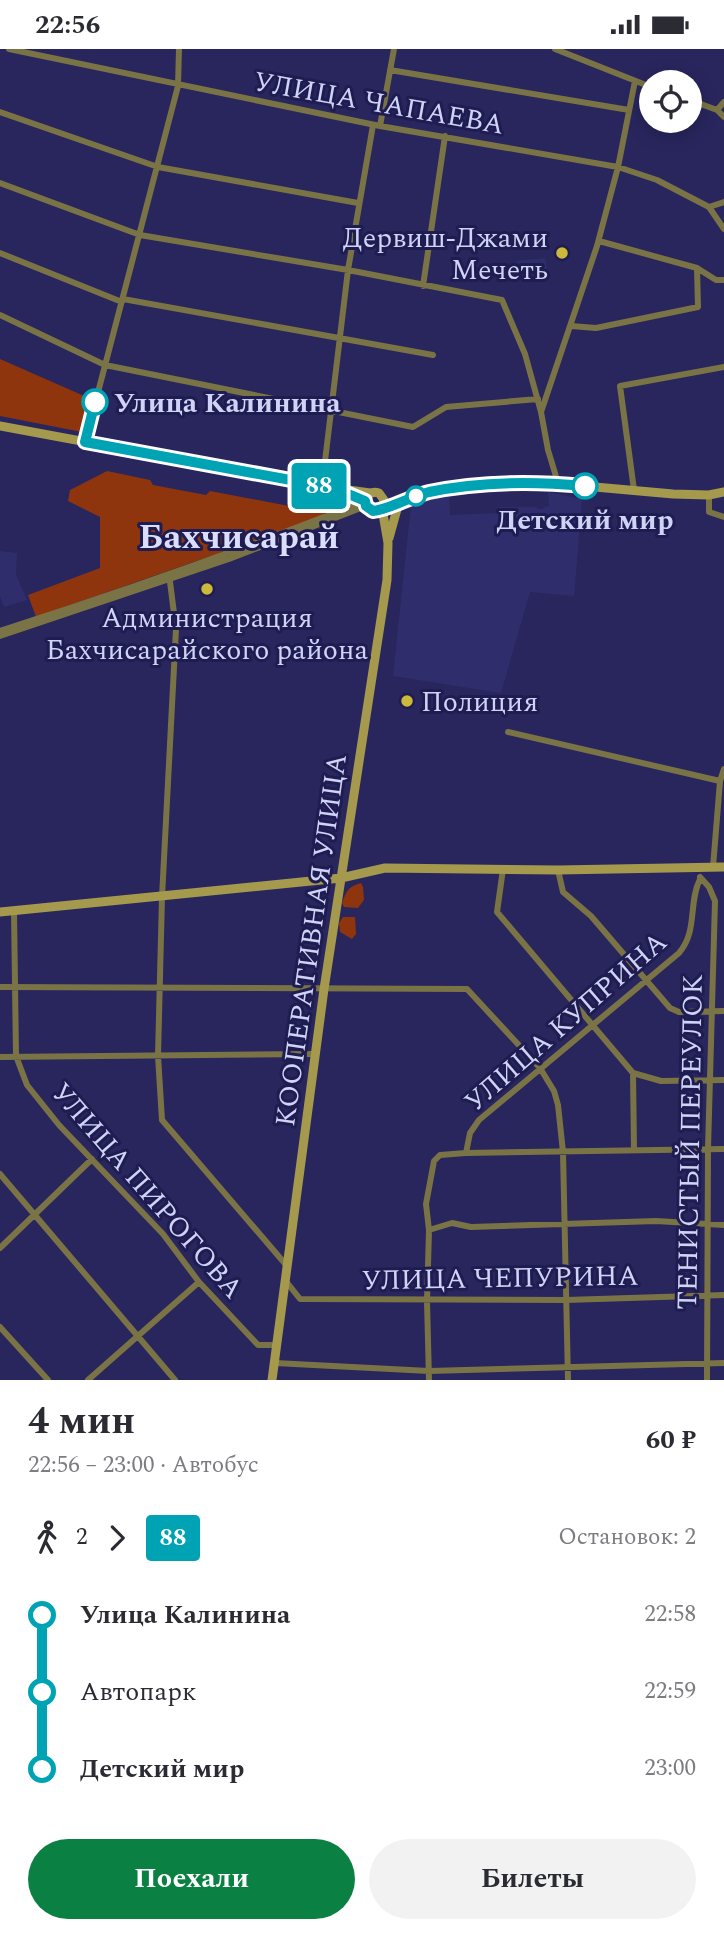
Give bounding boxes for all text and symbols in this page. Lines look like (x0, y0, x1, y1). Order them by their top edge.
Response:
text: 22:56 (35, 5, 100, 45)
street label: УЛИЦА ЧАПАЕВА (250, 60, 507, 147)
map controls (639, 70, 702, 133)
button: locate (639, 70, 702, 133)
place label: Дервиш-Джами Мечеть (343, 217, 548, 292)
marker: Дервиш-Джами Мечеть (554, 245, 570, 261)
place label: Улица Калинина (114, 382, 341, 425)
marker: Улица Калинина (82, 389, 108, 415)
line badge: 88 (288, 463, 350, 509)
text: 88 (306, 468, 332, 504)
marker: Детский мир (572, 473, 598, 499)
unlabelled marker (406, 486, 426, 506)
place label: Детский мир (497, 499, 673, 542)
district label: Бахчисарай (139, 511, 339, 564)
marker: Администрация Бахчисарайского района (199, 581, 215, 597)
place label: Администрация Бахчисарайского района (46, 597, 369, 672)
place label: Полиция (421, 681, 538, 724)
marker: Полиция (399, 693, 415, 709)
street label: КООПЕРАТИВНАЯ УЛИЦА (264, 751, 359, 1129)
street label: УЛИЦА КУПРИНА (455, 921, 677, 1123)
street label: ТЕНИСТЫЙ ПЕРЕУЛОК (666, 974, 715, 1310)
street label: УЛИЦА ПИРОГОВА (40, 1073, 253, 1309)
street label: УЛИЦА ЧЕПУРИНА (361, 1255, 639, 1302)
text: 4 мин (28, 1393, 135, 1451)
text: 60 ₽ (646, 1420, 696, 1460)
text: 22:56 – 23:00 · Автобус (28, 1448, 259, 1483)
icon: walk (28, 1519, 66, 1557)
icon: forward (98, 1519, 136, 1557)
text: 2 (76, 1520, 88, 1555)
text: 88 (160, 1520, 186, 1556)
text: Остановок: 2 (558, 1520, 696, 1555)
text: Улица Калинина (80, 1595, 290, 1635)
text: 22:58 (644, 1597, 696, 1632)
text: Автопарк (80, 1672, 196, 1712)
text: 22:59 (644, 1674, 696, 1709)
text: Детский мир (80, 1749, 244, 1789)
text: 23:00 (644, 1751, 696, 1786)
button: Поехали (28, 1839, 355, 1919)
button: Билеты (369, 1839, 696, 1919)

